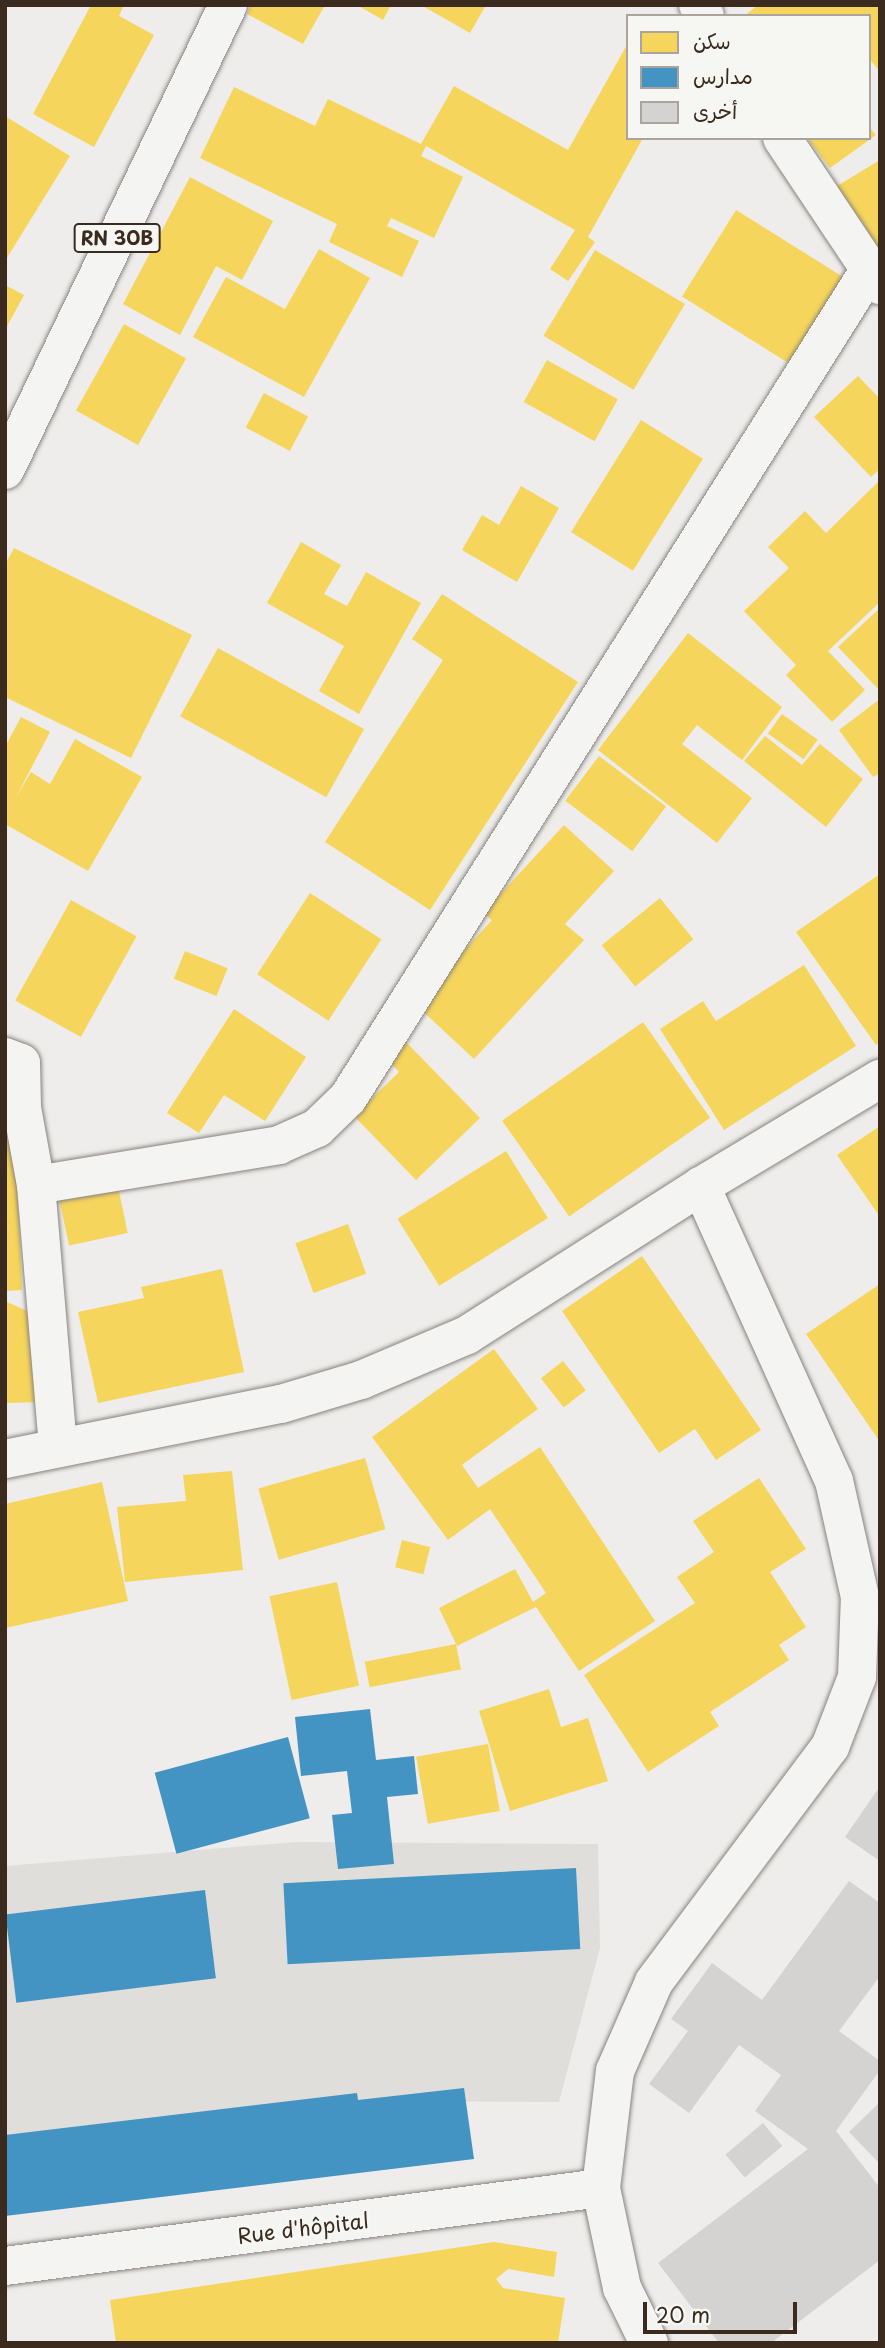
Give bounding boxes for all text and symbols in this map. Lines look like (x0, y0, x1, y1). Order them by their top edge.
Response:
legend (626, 14, 871, 140)
text: سكن (693, 24, 731, 56)
text: مدارس (693, 59, 753, 91)
text: أخرى (693, 94, 737, 126)
road number: RN 30B (72, 222, 162, 254)
street label: Rue d'hôpital (235, 2206, 371, 2248)
scale bar (647, 2288, 801, 2332)
text: 20 m (656, 2298, 710, 2330)

